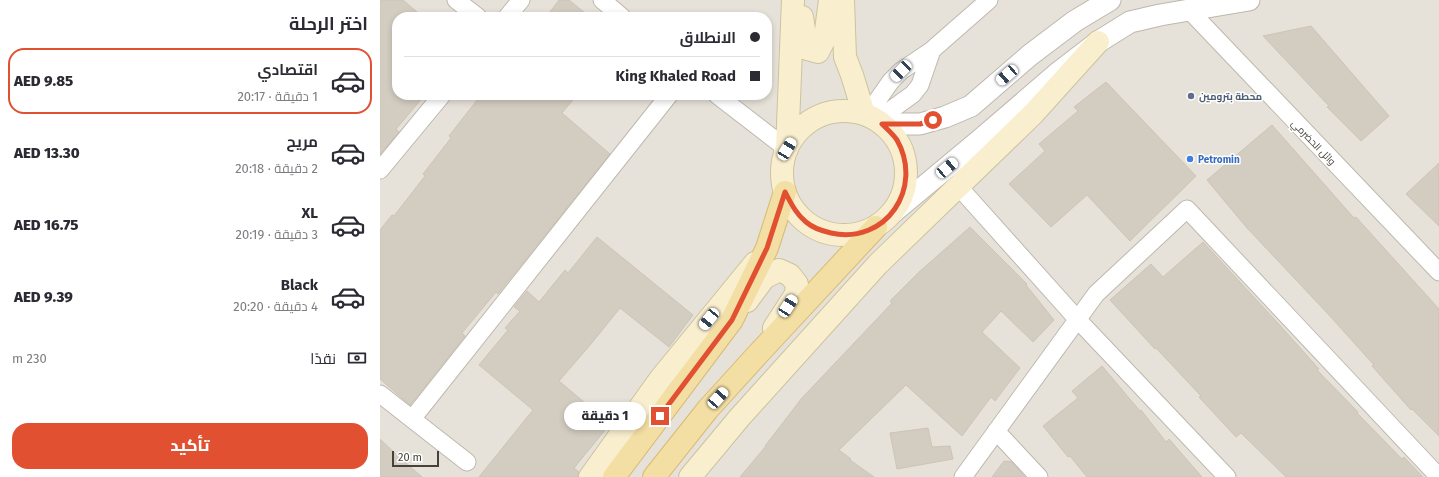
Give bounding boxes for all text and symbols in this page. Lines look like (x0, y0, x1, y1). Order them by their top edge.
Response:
text: اختر الرحلة (289, 13, 368, 35)
text: الانطلاق (680, 29, 736, 47)
car (888, 58, 914, 84)
text: اقتصادي (258, 61, 318, 79)
icon: car (330, 63, 366, 99)
car (994, 63, 1020, 87)
text: King Khaled Road (616, 67, 736, 85)
text: AED 9.85 (14, 72, 73, 90)
text: 1 دقيقة · 20:17 (237, 89, 318, 104)
marker: محطة بترومين (1186, 91, 1196, 101)
place label: محطة بترومين (1199, 91, 1262, 103)
route start (924, 111, 942, 129)
street label: وائل الحضرمي (1288, 118, 1338, 169)
text: مريح (286, 133, 318, 151)
icon: car (330, 135, 366, 171)
car (776, 136, 798, 162)
text: AED 13.30 (14, 144, 80, 162)
marker: Petromin (1185, 154, 1195, 164)
place label: Petromin (1198, 154, 1240, 166)
car (934, 156, 960, 180)
text: 2 دقيقة · 20:18 (235, 161, 318, 176)
text: XL (302, 204, 318, 222)
icon: car (330, 207, 366, 243)
text: AED 16.75 (14, 216, 78, 234)
text: 3 دقيقة · 20:19 (235, 227, 318, 242)
text: Black (281, 276, 318, 294)
icon: car (330, 279, 366, 315)
text: AED 9.39 (14, 288, 73, 306)
car (776, 293, 800, 319)
text: 4 دقيقة · 20:20 (233, 299, 318, 314)
car (697, 306, 721, 332)
icon: cash (346, 347, 368, 369)
text: نقدًا (310, 350, 336, 368)
text: 230 m (12, 351, 47, 366)
car (706, 385, 730, 411)
callout: 1 دقيقة (564, 402, 646, 430)
route end (651, 407, 669, 425)
text: 1 دقيقة (582, 408, 628, 423)
button: تأكيد (12, 423, 368, 469)
scale bar (392, 449, 439, 468)
text: 20 m (398, 451, 422, 464)

